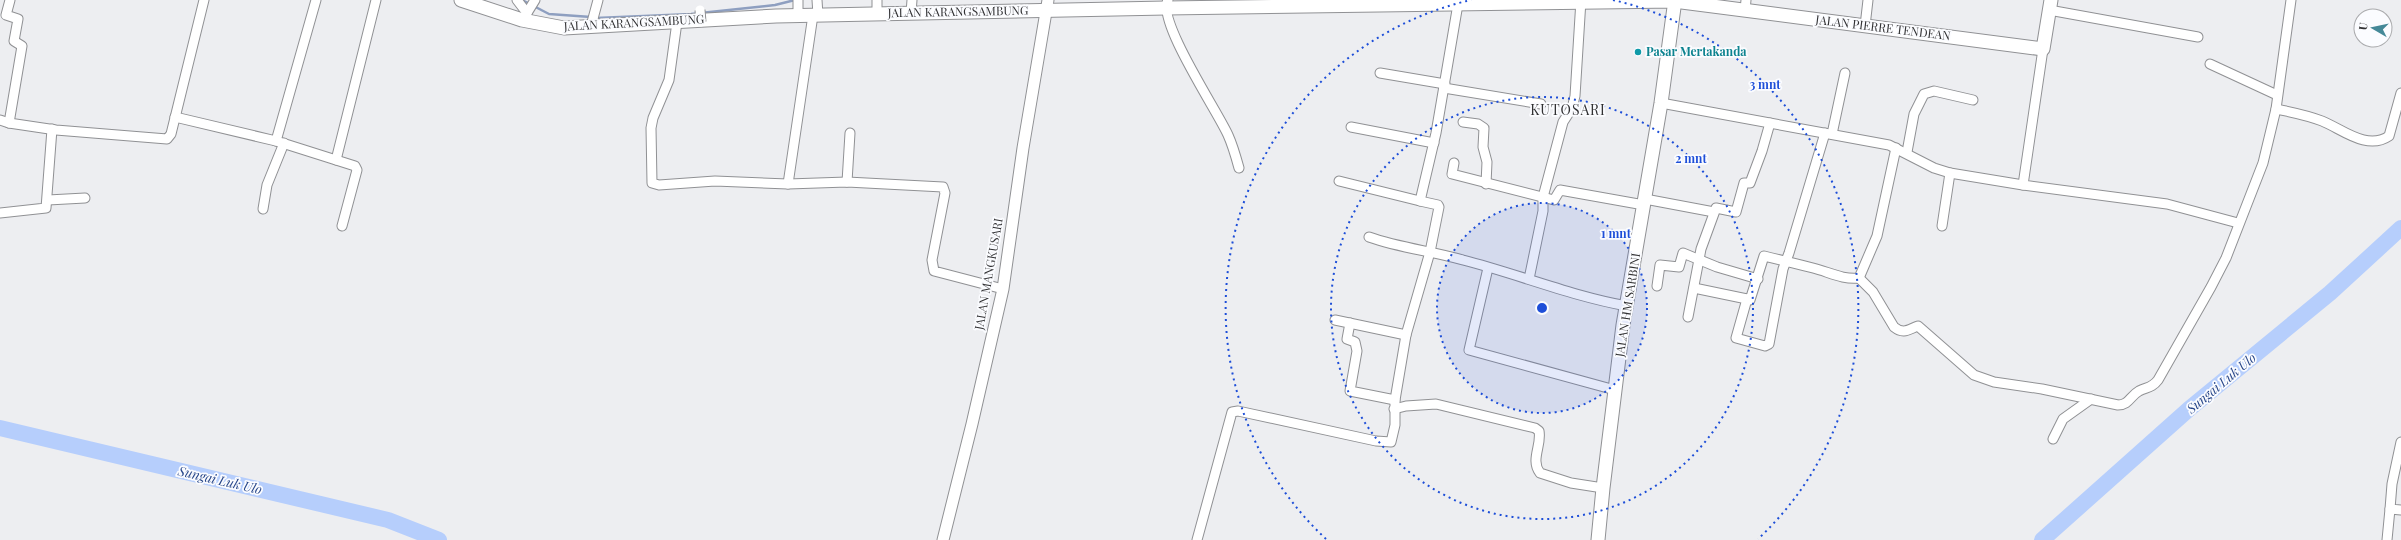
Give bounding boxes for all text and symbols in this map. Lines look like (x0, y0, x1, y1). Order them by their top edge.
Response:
street label: JALAN KARANGSAMBUNG (887, 2, 1029, 20)
north arrow (2353, 8, 2393, 48)
street label: JALAN KARANGSAMBUNG (562, 10, 705, 34)
street label: JALAN PIERRE TENDEAN (1814, 11, 1952, 43)
text: U (2355, 21, 2371, 31)
place label: Pasar Mertakanda (1646, 43, 1747, 59)
marker: Pasar Mertakanda (1633, 47, 1643, 57)
text: 3 mnt (1749, 76, 1781, 92)
district label: KUTOSARI (1530, 100, 1606, 119)
text: 2 mnt (1675, 150, 1707, 166)
street label: JALAN MANGKUSARI (970, 217, 1006, 332)
text: 1 mnt (1601, 225, 1632, 241)
street label: JALAN HM SARBINI (1611, 252, 1643, 359)
centre of rings (1535, 301, 1549, 315)
water label: Sungai Luk Ulo (2182, 349, 2259, 417)
water label: Sungai Luk Ulo (176, 461, 264, 497)

